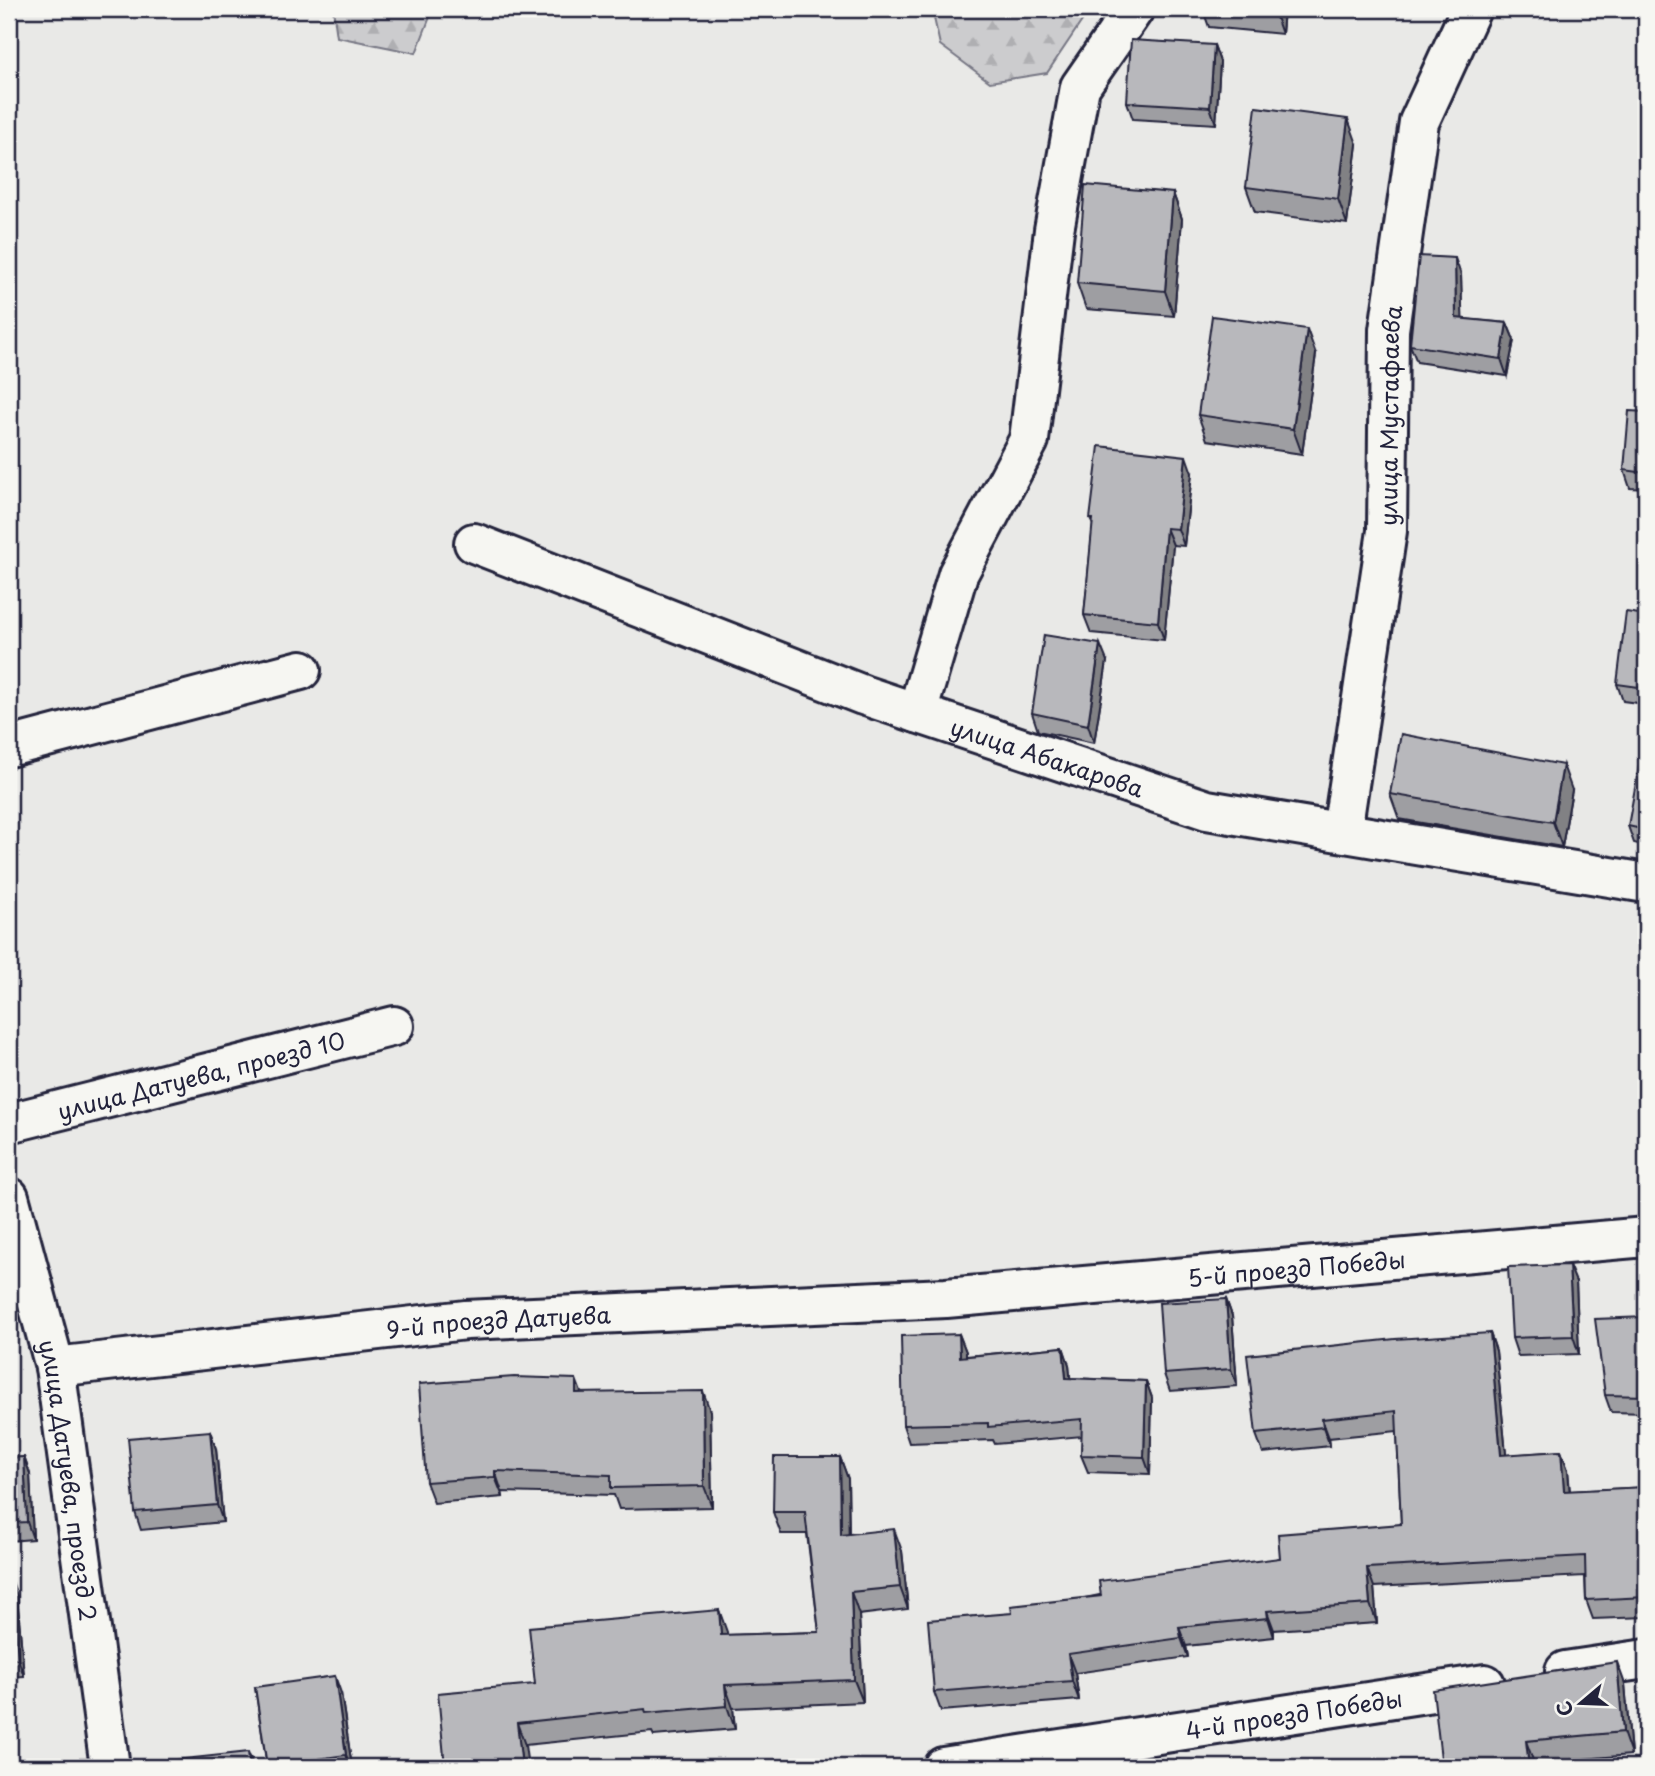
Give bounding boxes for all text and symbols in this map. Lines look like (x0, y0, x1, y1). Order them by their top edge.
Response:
street label: улица Мустафаева (1370, 302, 1410, 526)
street label: улица Абакарова (946, 708, 1149, 805)
street label: улица Датуева, проезд 10 (54, 1022, 348, 1128)
street label: 5-й проезд Победы (1186, 1241, 1407, 1294)
street label: 9-й проезд Датуева (385, 1296, 612, 1346)
street label: улица Датуева, проезд 2 (31, 1335, 107, 1623)
north arrow (1546, 1668, 1616, 1738)
street label: 4-й проезд Победы (1183, 1679, 1405, 1747)
text: С (1548, 1698, 1580, 1720)

